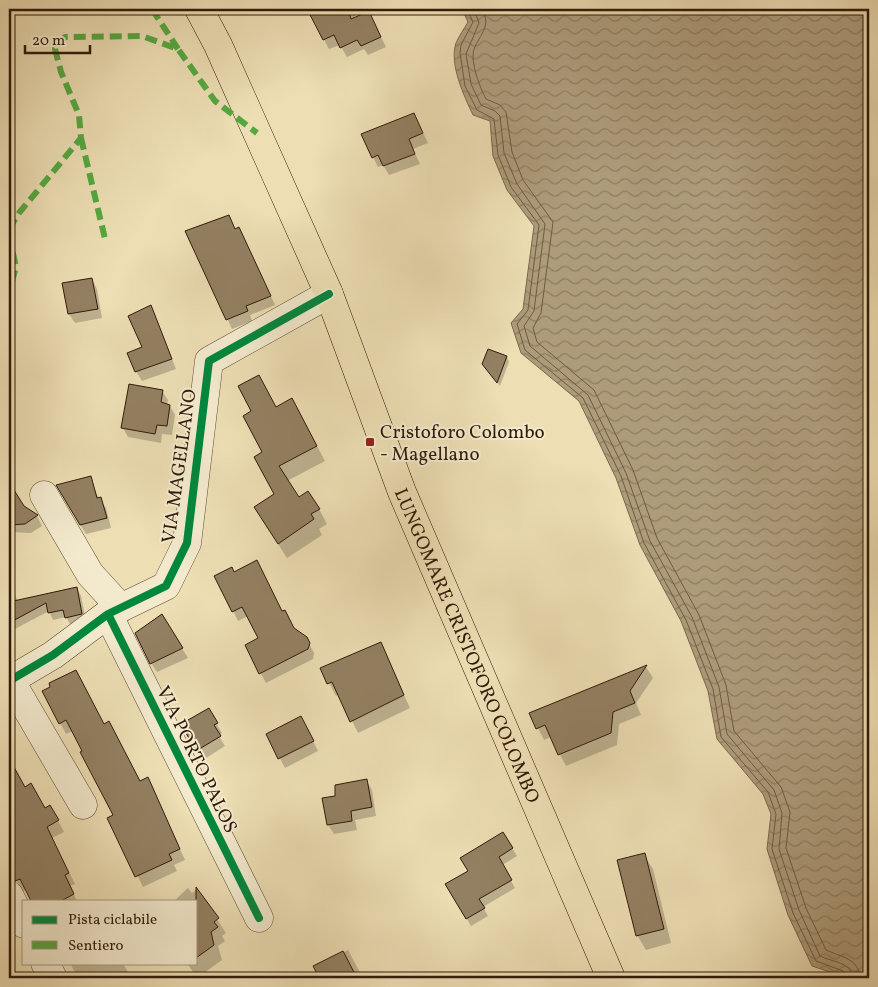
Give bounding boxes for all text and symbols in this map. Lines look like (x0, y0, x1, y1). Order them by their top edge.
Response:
scale bar (25, 22, 90, 54)
text: 20 m (32, 31, 65, 52)
street label: VIA MAGELLANO (156, 387, 204, 545)
place label: Cristoforo Colombo - Magellano (380, 420, 545, 468)
marker: Cristoforo Colombo - Magellano (364, 436, 376, 448)
street label: LUNGOMARE CRISTOFORO COLOMBO (387, 484, 545, 808)
street label: VIA PORTO PALOS (149, 682, 243, 838)
legend (22, 900, 198, 964)
text: Pista ciclabile (68, 910, 157, 931)
text: Sentiero (68, 936, 124, 957)

